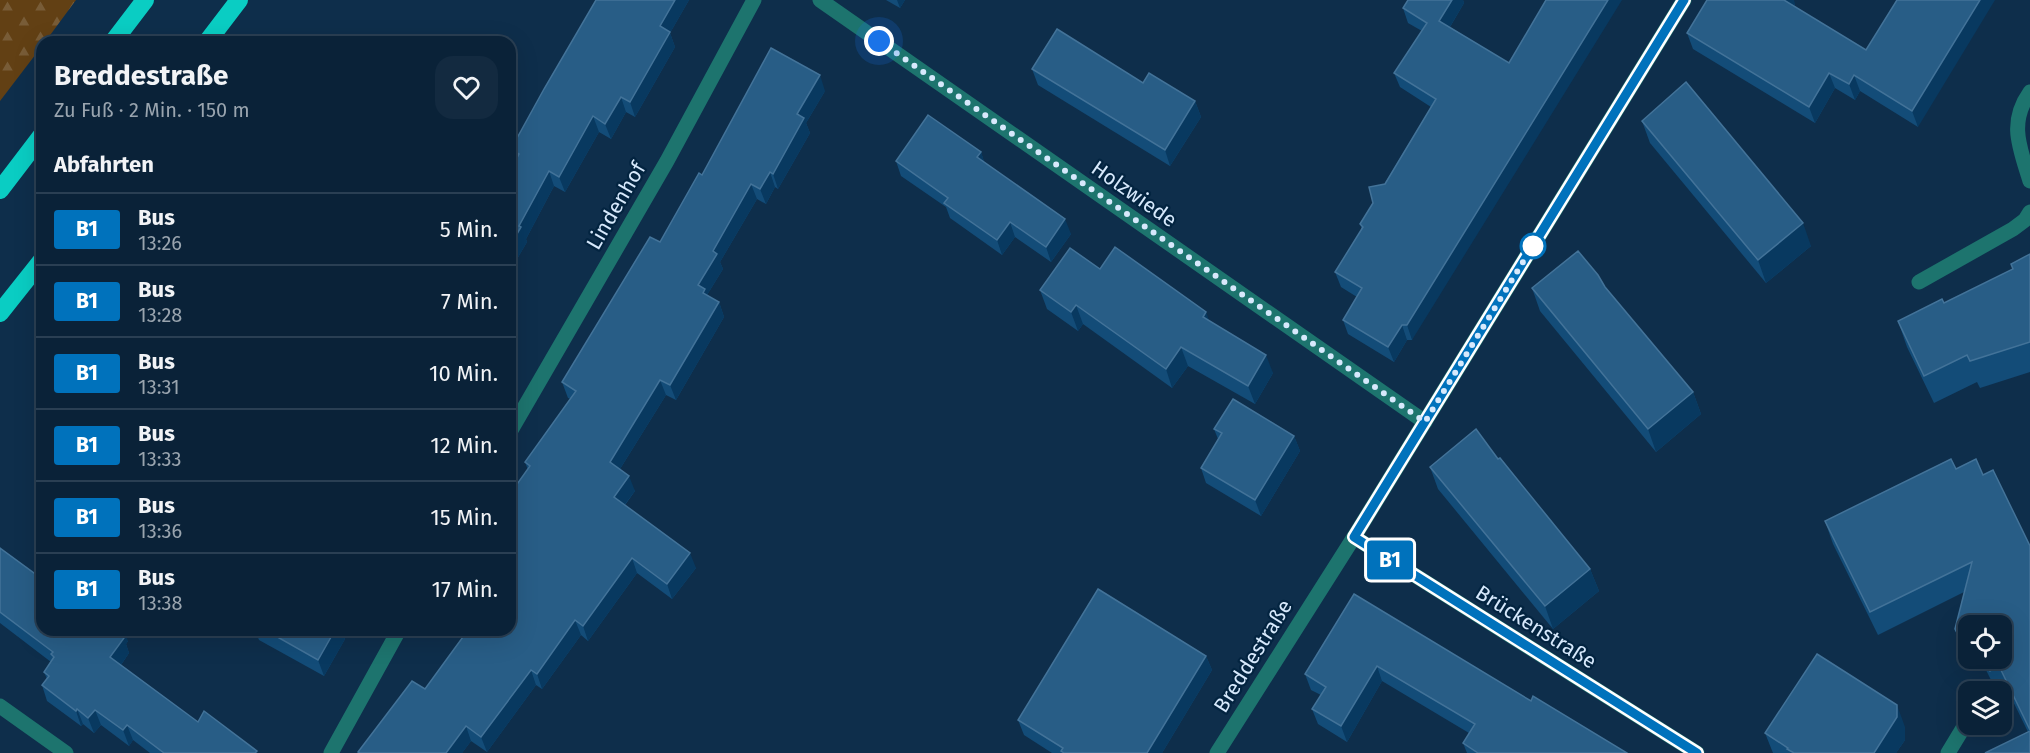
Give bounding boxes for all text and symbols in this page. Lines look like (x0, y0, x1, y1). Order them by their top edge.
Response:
your location (864, 26, 894, 56)
button: heart (435, 56, 498, 119)
text: Breddestraße (54, 59, 229, 92)
text: Zu Fuß · 2 Min. · 150 m (54, 98, 250, 122)
text: Abfahrten (54, 151, 154, 178)
street label: Holzwiede (1086, 155, 1182, 233)
street label: Lindenhof (581, 156, 652, 254)
text: Bus (138, 204, 175, 231)
text: B1 (76, 216, 98, 242)
text: 5 Min. (440, 216, 498, 243)
text: 13:26 (138, 231, 182, 255)
unlabelled marker (1520, 233, 1546, 259)
text: Bus (138, 276, 175, 303)
text: B1 (76, 288, 98, 314)
text: 7 Min. (441, 288, 498, 315)
text: 13:28 (138, 303, 182, 327)
text: Bus (138, 348, 175, 375)
text: B1 (76, 360, 98, 386)
text: 10 Min. (429, 360, 498, 387)
text: 13:31 (138, 375, 180, 399)
text: Bus (138, 420, 175, 447)
text: B1 (76, 432, 98, 458)
text: 12 Min. (430, 432, 498, 459)
text: 13:33 (138, 447, 182, 471)
text: Bus (138, 492, 175, 519)
text: B1 (76, 504, 98, 530)
text: 15 Min. (430, 504, 498, 531)
text: 13:36 (138, 519, 182, 543)
line badge: B1 (1363, 540, 1417, 580)
text: B1 (1379, 547, 1401, 573)
text: Bus (138, 564, 175, 591)
text: B1 (76, 576, 98, 602)
text: 17 Min. (431, 576, 498, 603)
street label: Brückenstraße (1471, 580, 1601, 674)
text: 13:38 (138, 591, 183, 615)
street label: Breddestraße (1208, 595, 1298, 717)
map controls (1958, 615, 2012, 735)
button: locate (1958, 615, 2012, 669)
button: layers (1958, 681, 2012, 735)

